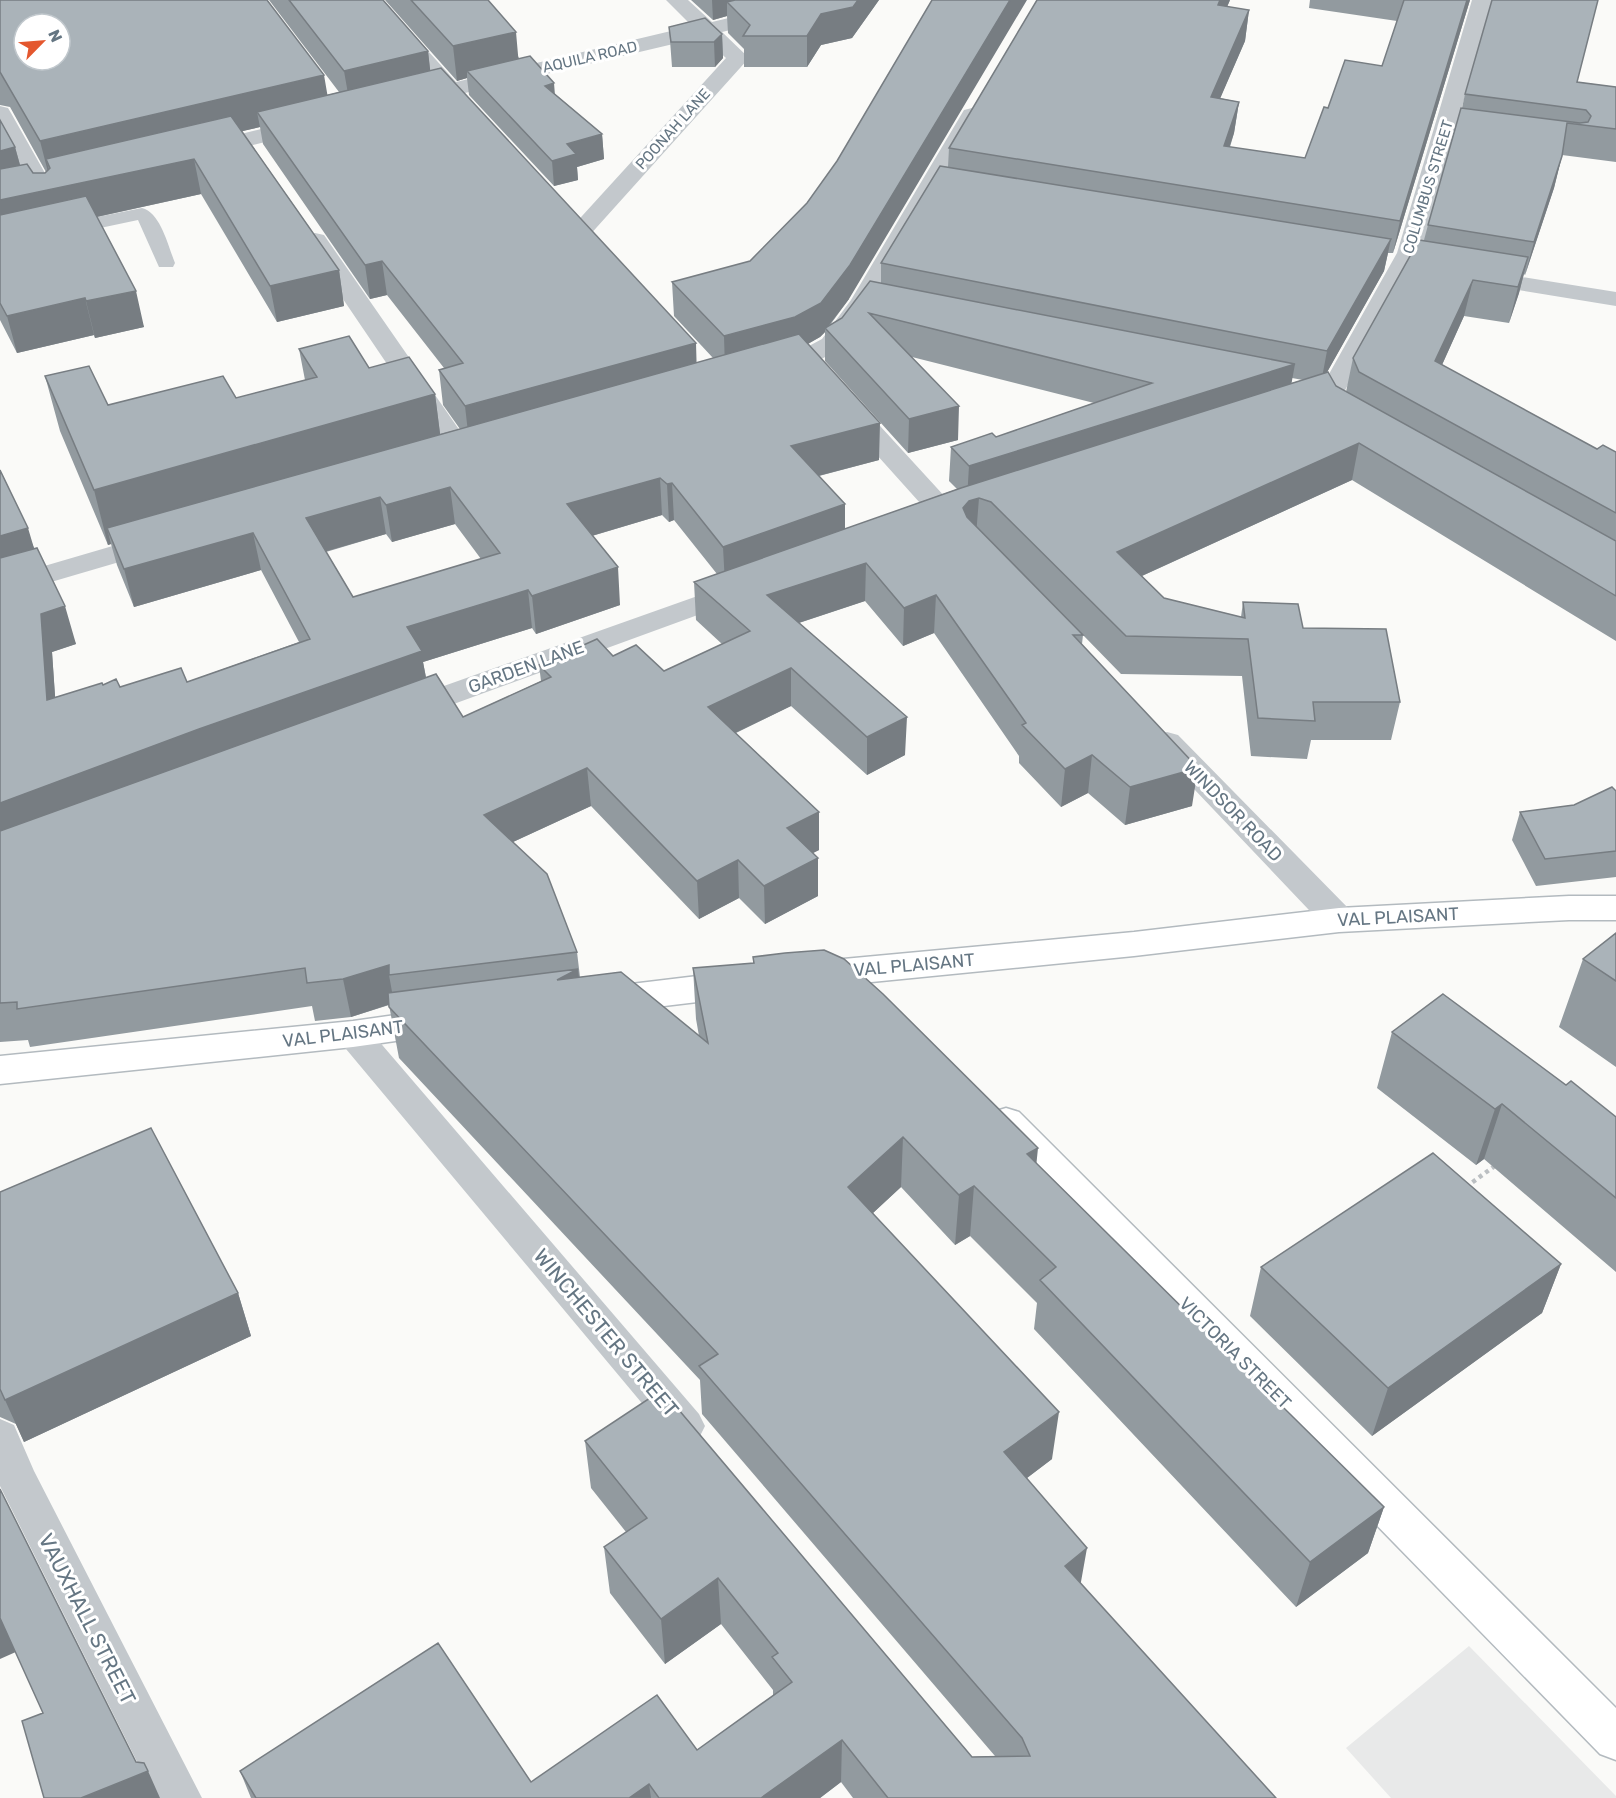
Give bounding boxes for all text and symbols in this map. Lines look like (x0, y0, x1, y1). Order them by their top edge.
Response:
north arrow (12, 12, 72, 72)
text: N (44, 27, 66, 45)
street label: AQUILA ROAD (541, 37, 639, 77)
street label: POONAH LANE (632, 85, 714, 173)
street label: COLUMBUS STREET (1399, 118, 1457, 256)
street label: GARDEN LANE (465, 636, 587, 698)
street label: WINDSOR ROAD (1179, 756, 1287, 866)
street label: VAL PLAISANT (1337, 903, 1459, 931)
street label: VAL PLAISANT (852, 949, 976, 981)
street label: VAL PLAISANT (281, 1016, 405, 1052)
street label: WINCHESTER STREET (529, 1243, 684, 1422)
street label: VICTORIA STREET (1174, 1292, 1296, 1414)
street label: VAUXHALL STREET (34, 1529, 141, 1708)

